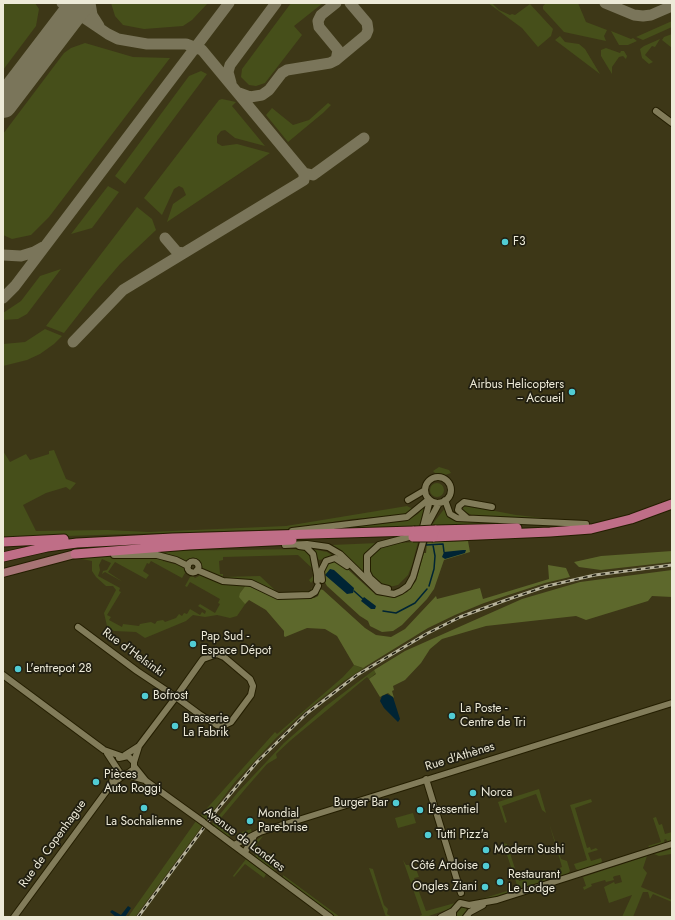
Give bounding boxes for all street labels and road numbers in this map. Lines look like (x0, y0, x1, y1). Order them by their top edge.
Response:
street label: Rue d'Helsinki (99, 626, 167, 680)
street label: Rue d'Athènes (424, 740, 496, 774)
street label: Rue de Copenhague (16, 797, 90, 891)
street label: Avenue de Londres (201, 805, 287, 875)

